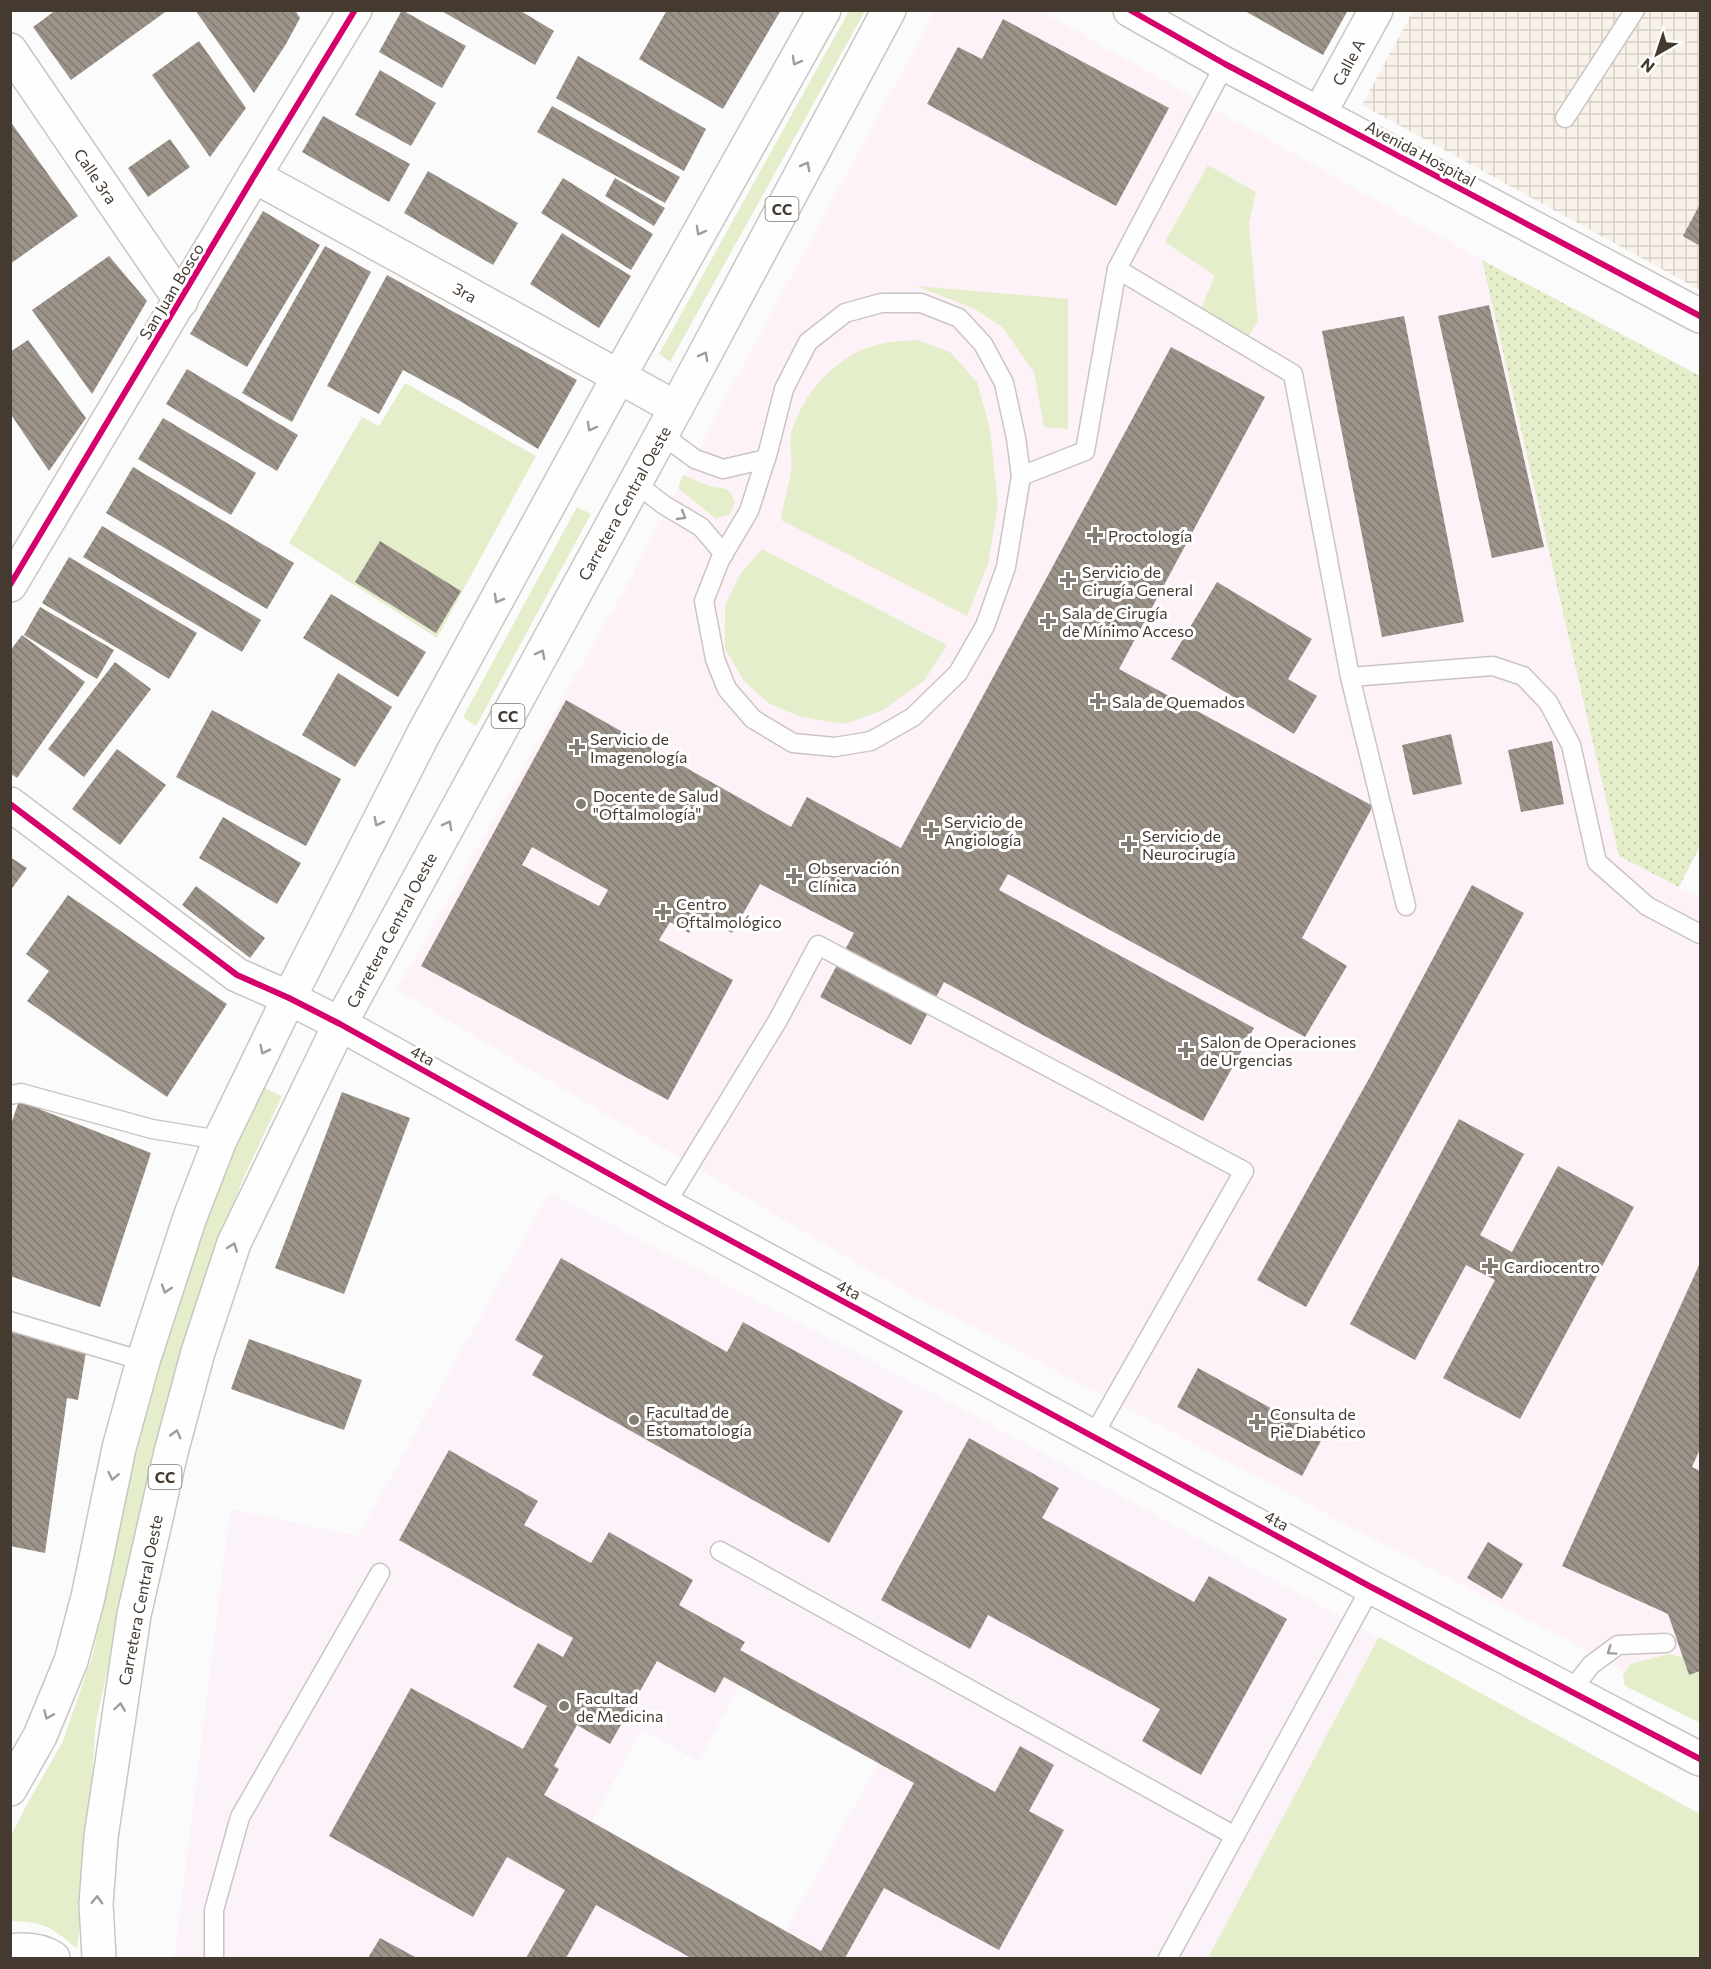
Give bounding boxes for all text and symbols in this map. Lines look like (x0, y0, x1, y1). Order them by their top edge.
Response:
north arrow (1627, 24, 1687, 84)
street label: Calle A (1328, 35, 1368, 89)
one-way arrow (792, 55, 803, 66)
text: N (1637, 55, 1658, 77)
street label: Avenida Hospital (1363, 116, 1479, 190)
street label: Calle 3ra (71, 145, 121, 207)
one-way arrow (799, 162, 810, 172)
road number: CC (766, 197, 798, 221)
one-way arrow (696, 225, 707, 236)
street label: San Juan Bosco (135, 240, 207, 342)
street label: 3ra (450, 278, 480, 306)
one-way arrow (696, 351, 708, 362)
one-way arrow (587, 421, 598, 432)
street label: Carretera Central Oeste (574, 423, 674, 583)
one-way arrow (676, 508, 686, 520)
marker: Proctología (1086, 526, 1104, 544)
place label: Proctología (1108, 526, 1192, 545)
place label: Servicio de Cirugía General (1082, 562, 1193, 599)
marker: Servicio de Cirugía General (1059, 571, 1077, 589)
one-way arrow (494, 593, 505, 603)
place label: Sala de Cirugía de Mínimo Acceso (1062, 603, 1194, 640)
marker: Sala de Cirugía de Mínimo Acceso (1039, 612, 1057, 630)
one-way arrow (534, 649, 545, 660)
marker: Sala de Quemados (1089, 692, 1107, 710)
place label: Sala de Quemados (1112, 692, 1245, 711)
road number: CC (492, 704, 524, 728)
place label: Servicio de Imagenología (590, 729, 687, 766)
marker: Servicio de Imagenología (568, 738, 586, 756)
place label: Docente de Salud "Oftalmología" (593, 786, 719, 823)
marker: Docente de Salud "Oftalmología" (574, 797, 588, 811)
place label: Servicio de Angiología (944, 812, 1023, 849)
one-way arrow (374, 816, 386, 827)
one-way arrow (441, 821, 452, 831)
marker: Servicio de Angiología (922, 821, 940, 839)
place label: Servicio de Neurocirugía (1142, 826, 1236, 863)
marker: Servicio de Neurocirugía (1120, 835, 1138, 853)
street label: Carretera Central Oeste (342, 849, 440, 1011)
place label: Observación Clínica (808, 858, 900, 895)
marker: Observación Clínica (785, 867, 803, 885)
place label: Centro Oftalmológico (676, 894, 782, 931)
marker: Centro Oftalmológico (654, 903, 672, 921)
place label: Salon de Operaciones de Urgencias (1200, 1032, 1356, 1069)
street label: 4ta (408, 1041, 438, 1069)
marker: Salon de Operaciones de Urgencias (1177, 1041, 1195, 1059)
one-way arrow (260, 1044, 272, 1055)
one-way arrow (226, 1242, 238, 1253)
marker: Cardiocentro (1481, 1257, 1499, 1275)
place label: Cardiocentro (1504, 1257, 1600, 1276)
street label: 4ta (834, 1275, 864, 1303)
one-way arrow (161, 1283, 173, 1294)
place label: Facultad de Estomatología (646, 1402, 752, 1439)
place label: Consulta de Pie Diabético (1270, 1404, 1366, 1441)
marker: Facultad de Estomatología (627, 1413, 641, 1427)
marker: Consulta de Pie Diabético (1248, 1413, 1266, 1431)
one-way arrow (169, 1429, 181, 1439)
road number: CC (148, 1465, 182, 1489)
one-way arrow (108, 1471, 121, 1481)
street label: 4ta (1262, 1506, 1292, 1534)
street label: Carretera Central Oeste (114, 1513, 166, 1687)
one-way arrow (1606, 1644, 1617, 1655)
place label: Facultad de Medicina (576, 1688, 663, 1725)
marker: Facultad de Medicina (557, 1699, 571, 1713)
one-way arrow (114, 1702, 126, 1711)
one-way arrow (43, 1709, 55, 1720)
one-way arrow (90, 1896, 103, 1905)

